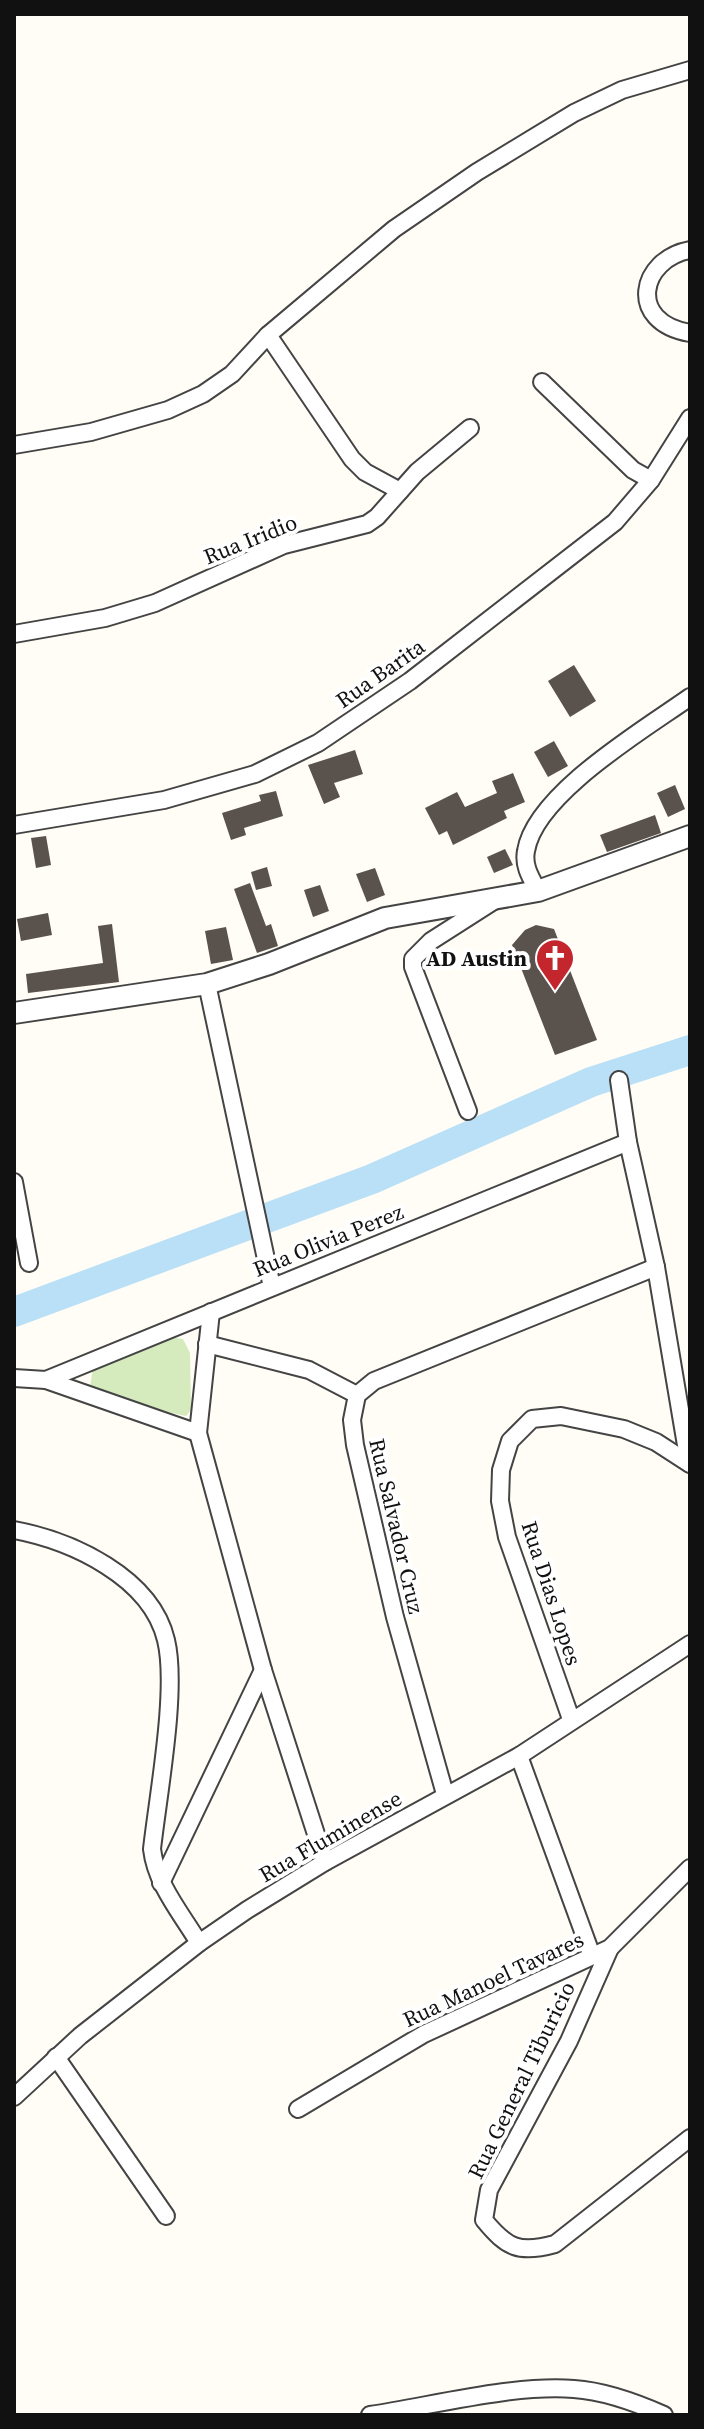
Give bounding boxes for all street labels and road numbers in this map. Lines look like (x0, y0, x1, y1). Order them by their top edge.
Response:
street label: Rua Iridio (199, 507, 301, 571)
street label: Rua Barita (329, 631, 431, 715)
street label: Rua Olivia Perez (248, 1196, 408, 1284)
street label: Rua Salvador Cruz (362, 1435, 432, 1617)
street label: Rua Dias Lopes (515, 1517, 589, 1669)
street label: Rua Fluminense (253, 1783, 407, 1889)
street label: Rua Manoel Tavares (398, 1924, 588, 2034)
street label: Rua General Tiburicio (460, 1976, 582, 2184)

